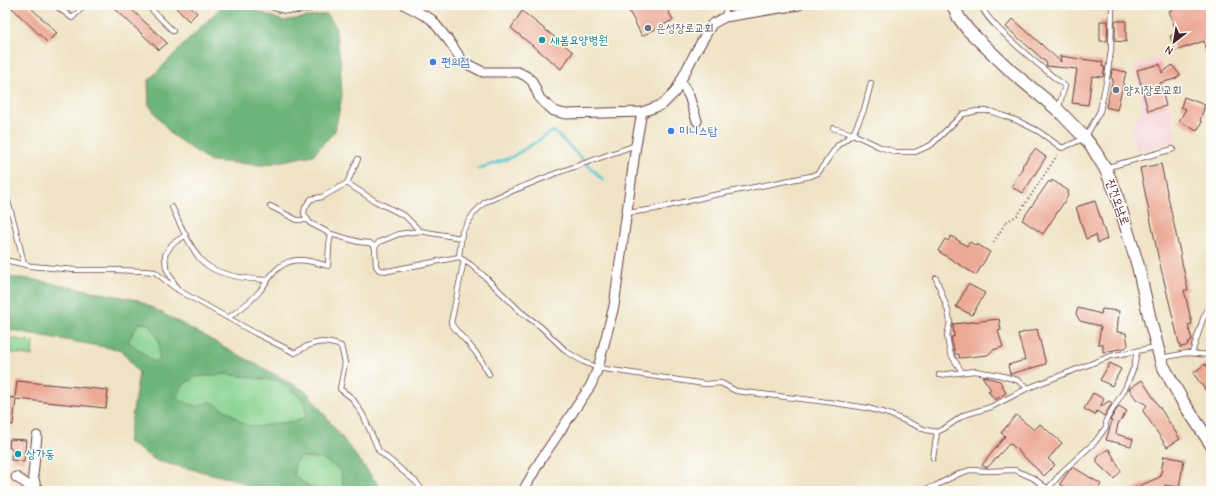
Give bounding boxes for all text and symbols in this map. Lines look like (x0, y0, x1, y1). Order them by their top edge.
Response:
place label: 은성장로교회 (656, 21, 714, 35)
north arrow (1154, 22, 1194, 62)
marker: 은성장로교회 (643, 23, 653, 33)
place label: 새봄요양병원 (550, 33, 608, 47)
marker: 새봄요양병원 (537, 35, 547, 45)
text: N (1163, 43, 1176, 58)
place label: 편의점 (441, 55, 470, 69)
marker: 편의점 (428, 57, 438, 67)
place label: 양지장로교회 (1124, 83, 1182, 97)
marker: 양지장로교회 (1111, 85, 1121, 95)
place label: 미니스탑 (679, 124, 718, 138)
marker: 미니스탑 (666, 126, 676, 136)
street label: 진건오남로 (1104, 177, 1132, 227)
place label: 상가동 (26, 447, 55, 461)
marker: 상가동 (13, 449, 23, 459)

